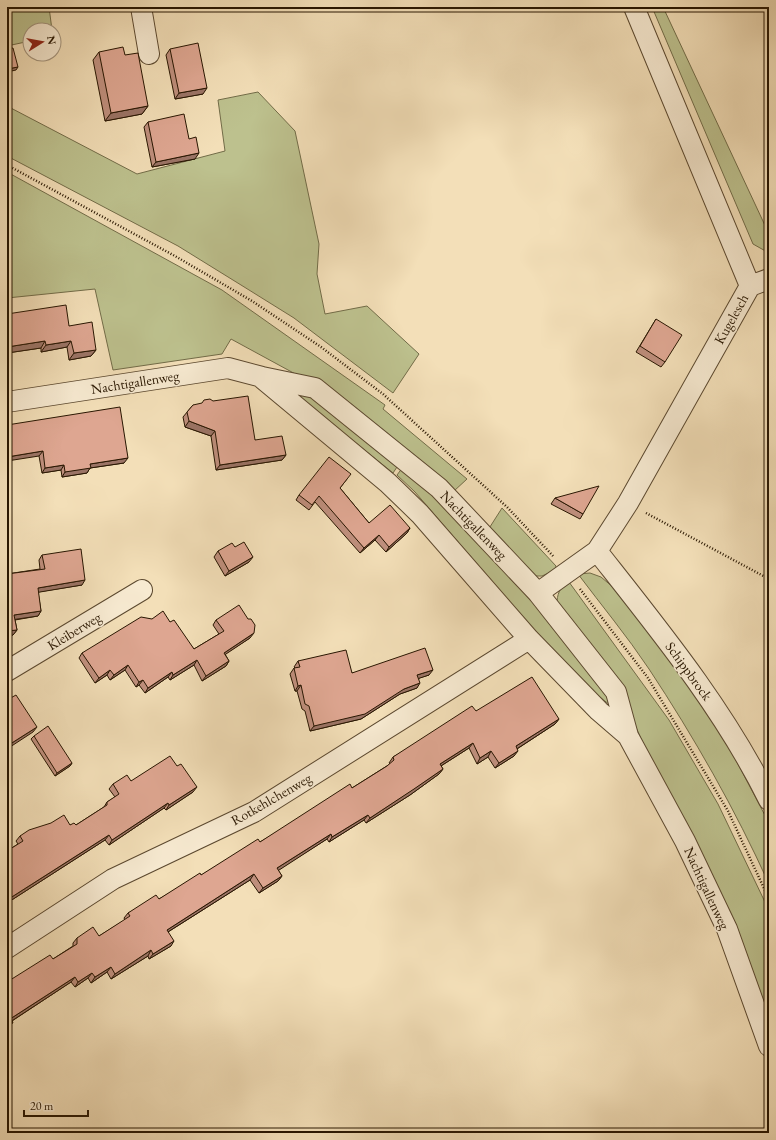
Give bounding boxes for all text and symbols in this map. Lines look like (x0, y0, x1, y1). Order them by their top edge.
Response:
north arrow (22, 22, 62, 62)
text: N (44, 34, 60, 46)
street label: Kugelesch (710, 291, 752, 347)
street label: Nachtigallenweg (90, 366, 181, 398)
street label: Nachtigallenweg (437, 487, 512, 564)
street label: Kleiberweg (44, 607, 105, 654)
street label: Schippbrock (662, 638, 717, 704)
street label: Rotkehlchenweg (227, 768, 315, 829)
street label: Nachtigallenweg (680, 844, 734, 933)
scale bar (24, 1092, 88, 1118)
text: 20 m (30, 1098, 54, 1114)

